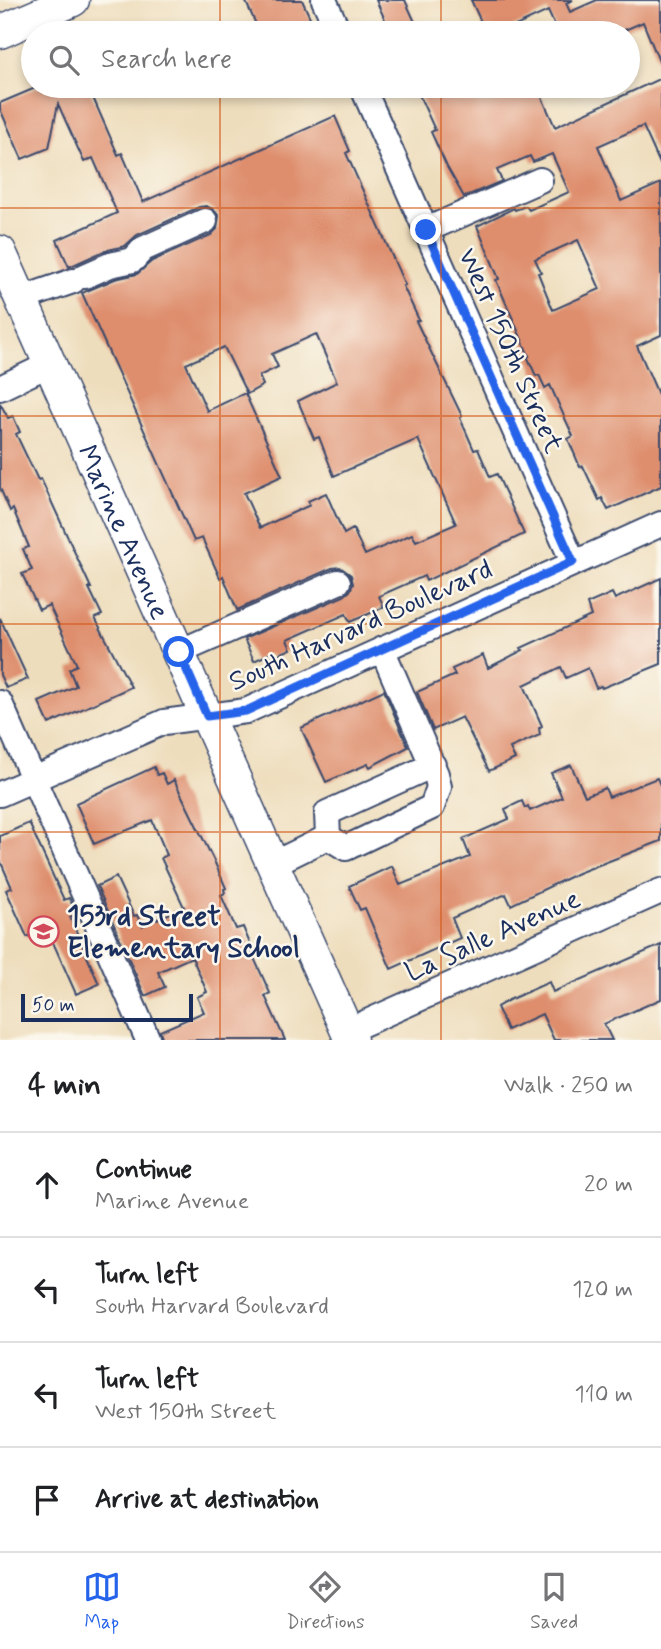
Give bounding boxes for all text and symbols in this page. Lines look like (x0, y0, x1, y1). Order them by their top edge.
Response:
search box (21, 21, 640, 98)
icon: search (45, 41, 83, 79)
text: Search here (101, 43, 232, 77)
route end (410, 214, 441, 245)
street label: West 150th Street (448, 243, 572, 460)
street label: Marine Avenue (67, 439, 177, 626)
street label: South Harvard Boulevard (223, 551, 499, 701)
route start (163, 636, 194, 667)
street label: La Salle Avenue (400, 881, 587, 991)
place label: 153rd Street Elementary School (67, 899, 300, 968)
school or university icon: 153rd Street Elementary School (27, 914, 61, 948)
scale bar (21, 991, 192, 1023)
text: 50 m (32, 993, 75, 1018)
text: 4 min (28, 1066, 101, 1105)
text: Walk · 250 m (504, 1071, 633, 1101)
text: Continue (95, 1153, 192, 1187)
icon: ahead (28, 1166, 66, 1204)
text: 20 m (584, 1170, 633, 1200)
text: Marine Avenue (95, 1187, 249, 1217)
text: Turn left (95, 1258, 199, 1292)
icon: left (28, 1271, 66, 1309)
text: 120 m (572, 1275, 633, 1305)
text: South Harvard Boulevard (95, 1292, 329, 1322)
text: Turn left (95, 1363, 199, 1397)
icon: left (28, 1376, 66, 1414)
text: 110 m (574, 1380, 633, 1410)
text: West 150th Street (95, 1397, 276, 1427)
icon: arrive (28, 1481, 66, 1519)
text: Arrive at destination (95, 1483, 319, 1517)
tab: Map (83, 1568, 121, 1635)
tab: Directions (286, 1568, 365, 1635)
tab: Saved (530, 1568, 578, 1635)

